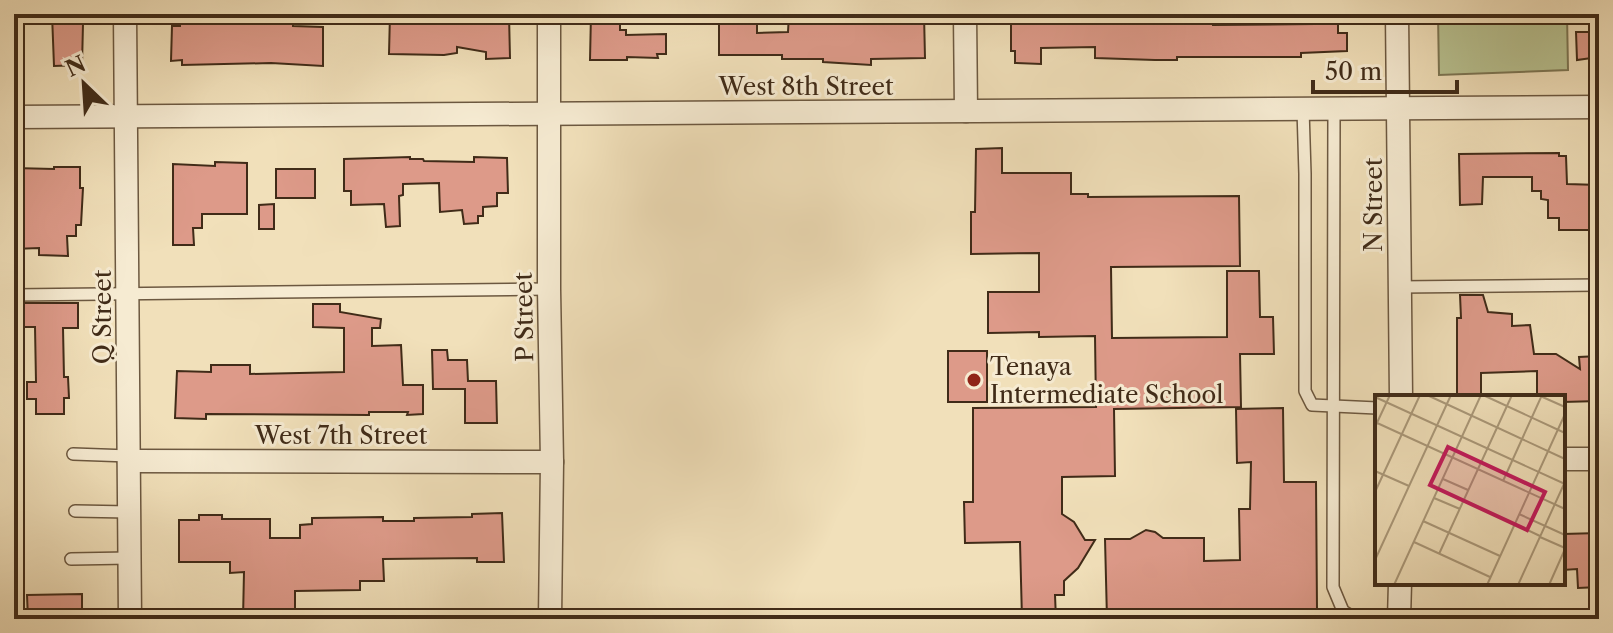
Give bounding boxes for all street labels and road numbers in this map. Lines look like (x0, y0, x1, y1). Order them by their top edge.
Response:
street label: West 8th Street (717, 72, 894, 101)
street label: N Street (1359, 157, 1388, 252)
street label: Q Street (88, 269, 117, 364)
street label: P Street (509, 271, 539, 362)
street label: West 7th Street (254, 421, 428, 450)

